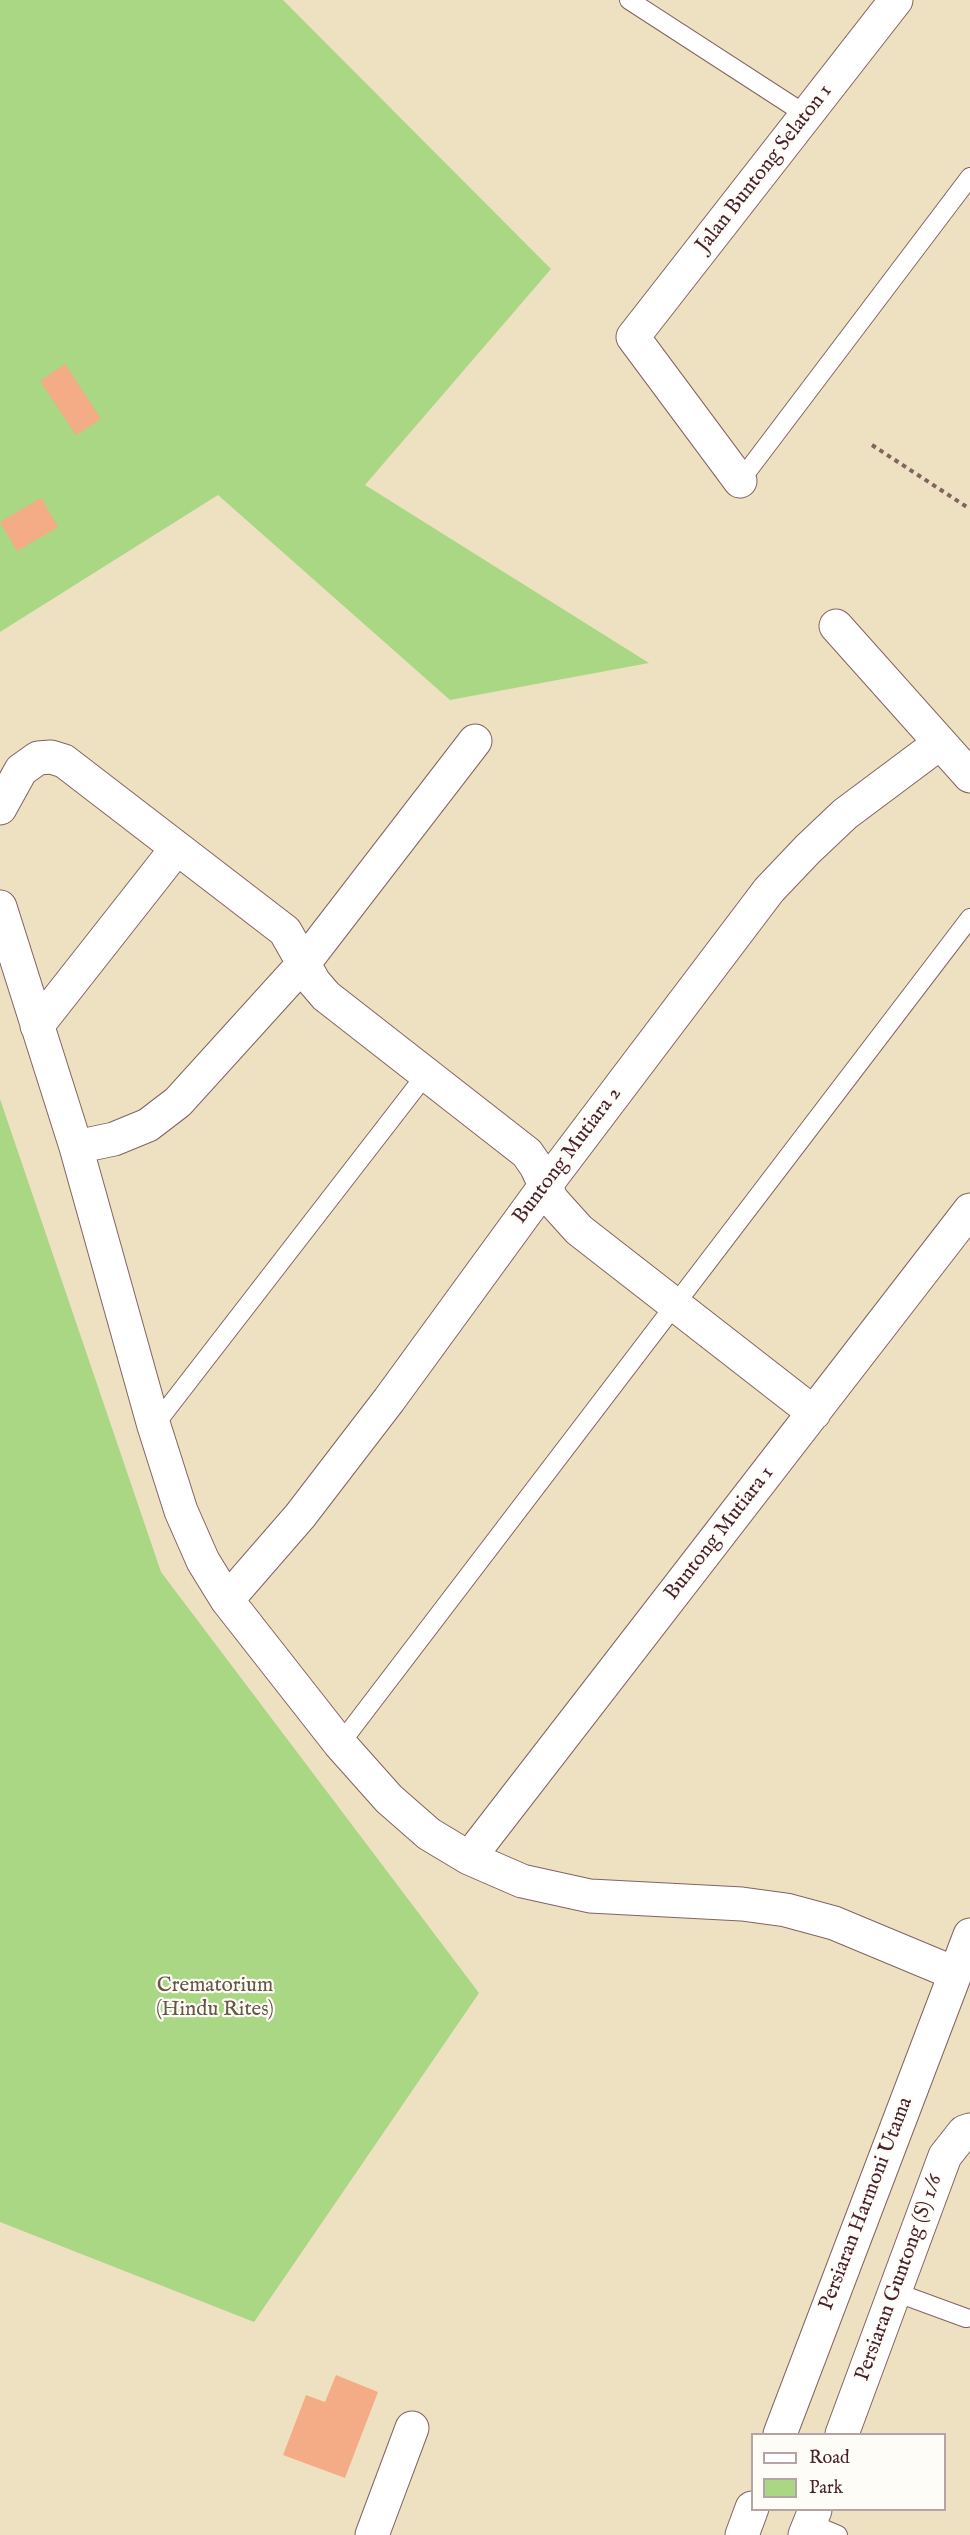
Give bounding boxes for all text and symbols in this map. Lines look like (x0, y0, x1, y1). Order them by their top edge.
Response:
street label: Jalan Buntong Selaton 1 (692, 80, 838, 258)
street label: Buntong Mutiara 2 (508, 1083, 628, 1229)
street label: Buntong Mutiara 1 (660, 1462, 780, 1606)
park label: Crematorium (Hindu Rites) (156, 1974, 274, 2024)
street label: Persiaran Harmoni Utama (815, 2094, 919, 2314)
street label: Persiaran Guntong (S) 1/6 (851, 2171, 949, 2385)
legend (751, 2433, 946, 2511)
text: Road (809, 2447, 850, 2470)
text: Park (809, 2477, 843, 2500)

